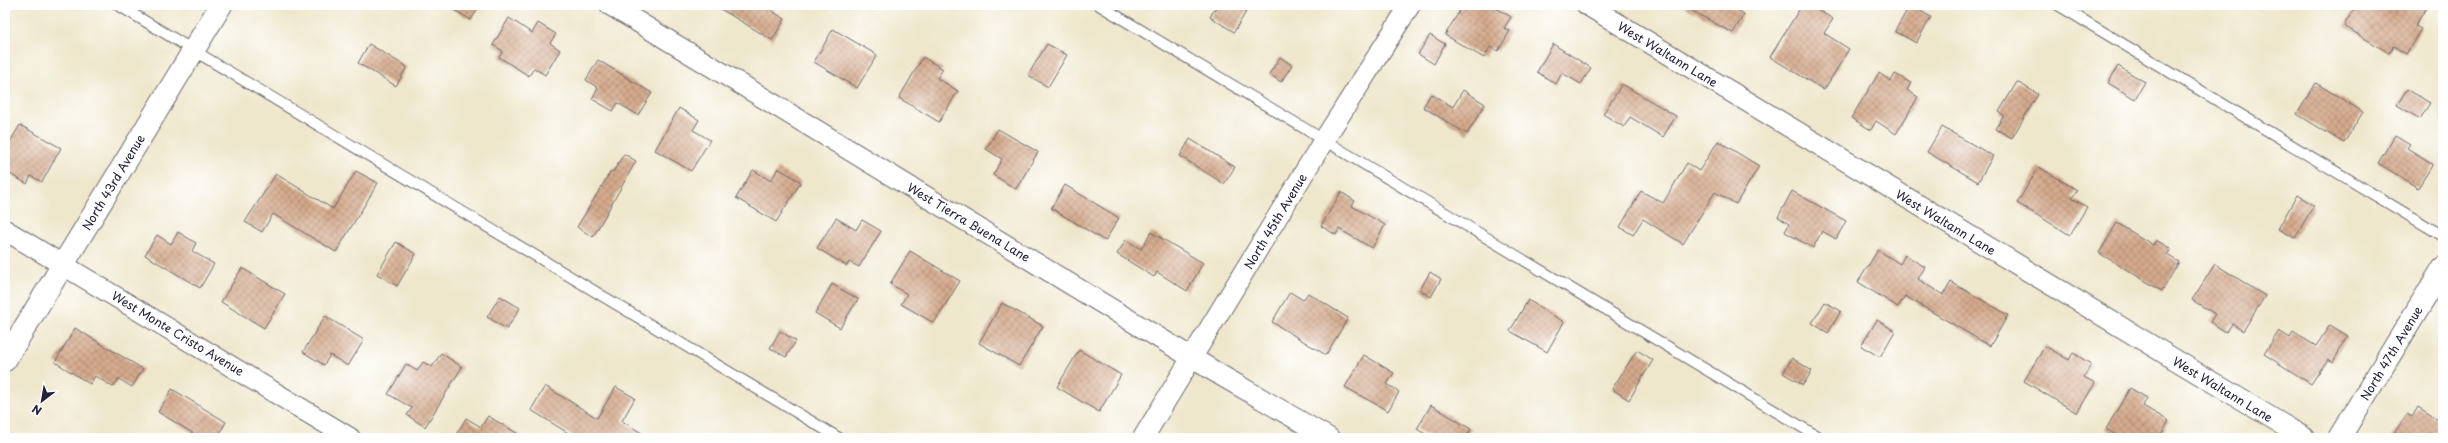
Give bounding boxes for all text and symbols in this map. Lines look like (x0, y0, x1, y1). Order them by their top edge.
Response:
street label: West Waltann Lane (1614, 17, 1722, 91)
street label: North 43rd Avenue (77, 130, 149, 233)
street label: North 45th Avenue (1239, 169, 1311, 272)
street label: West Tierra Buena Lane (904, 178, 1034, 266)
street label: West Waltann Lane (1892, 185, 2000, 259)
street label: West Monte Cristo Avenue (108, 286, 248, 380)
street label: North 47th Avenue (2356, 302, 2427, 404)
street label: West Waltann Lane (2169, 352, 2277, 426)
north arrow (22, 381, 62, 421)
text: N (28, 400, 45, 420)

